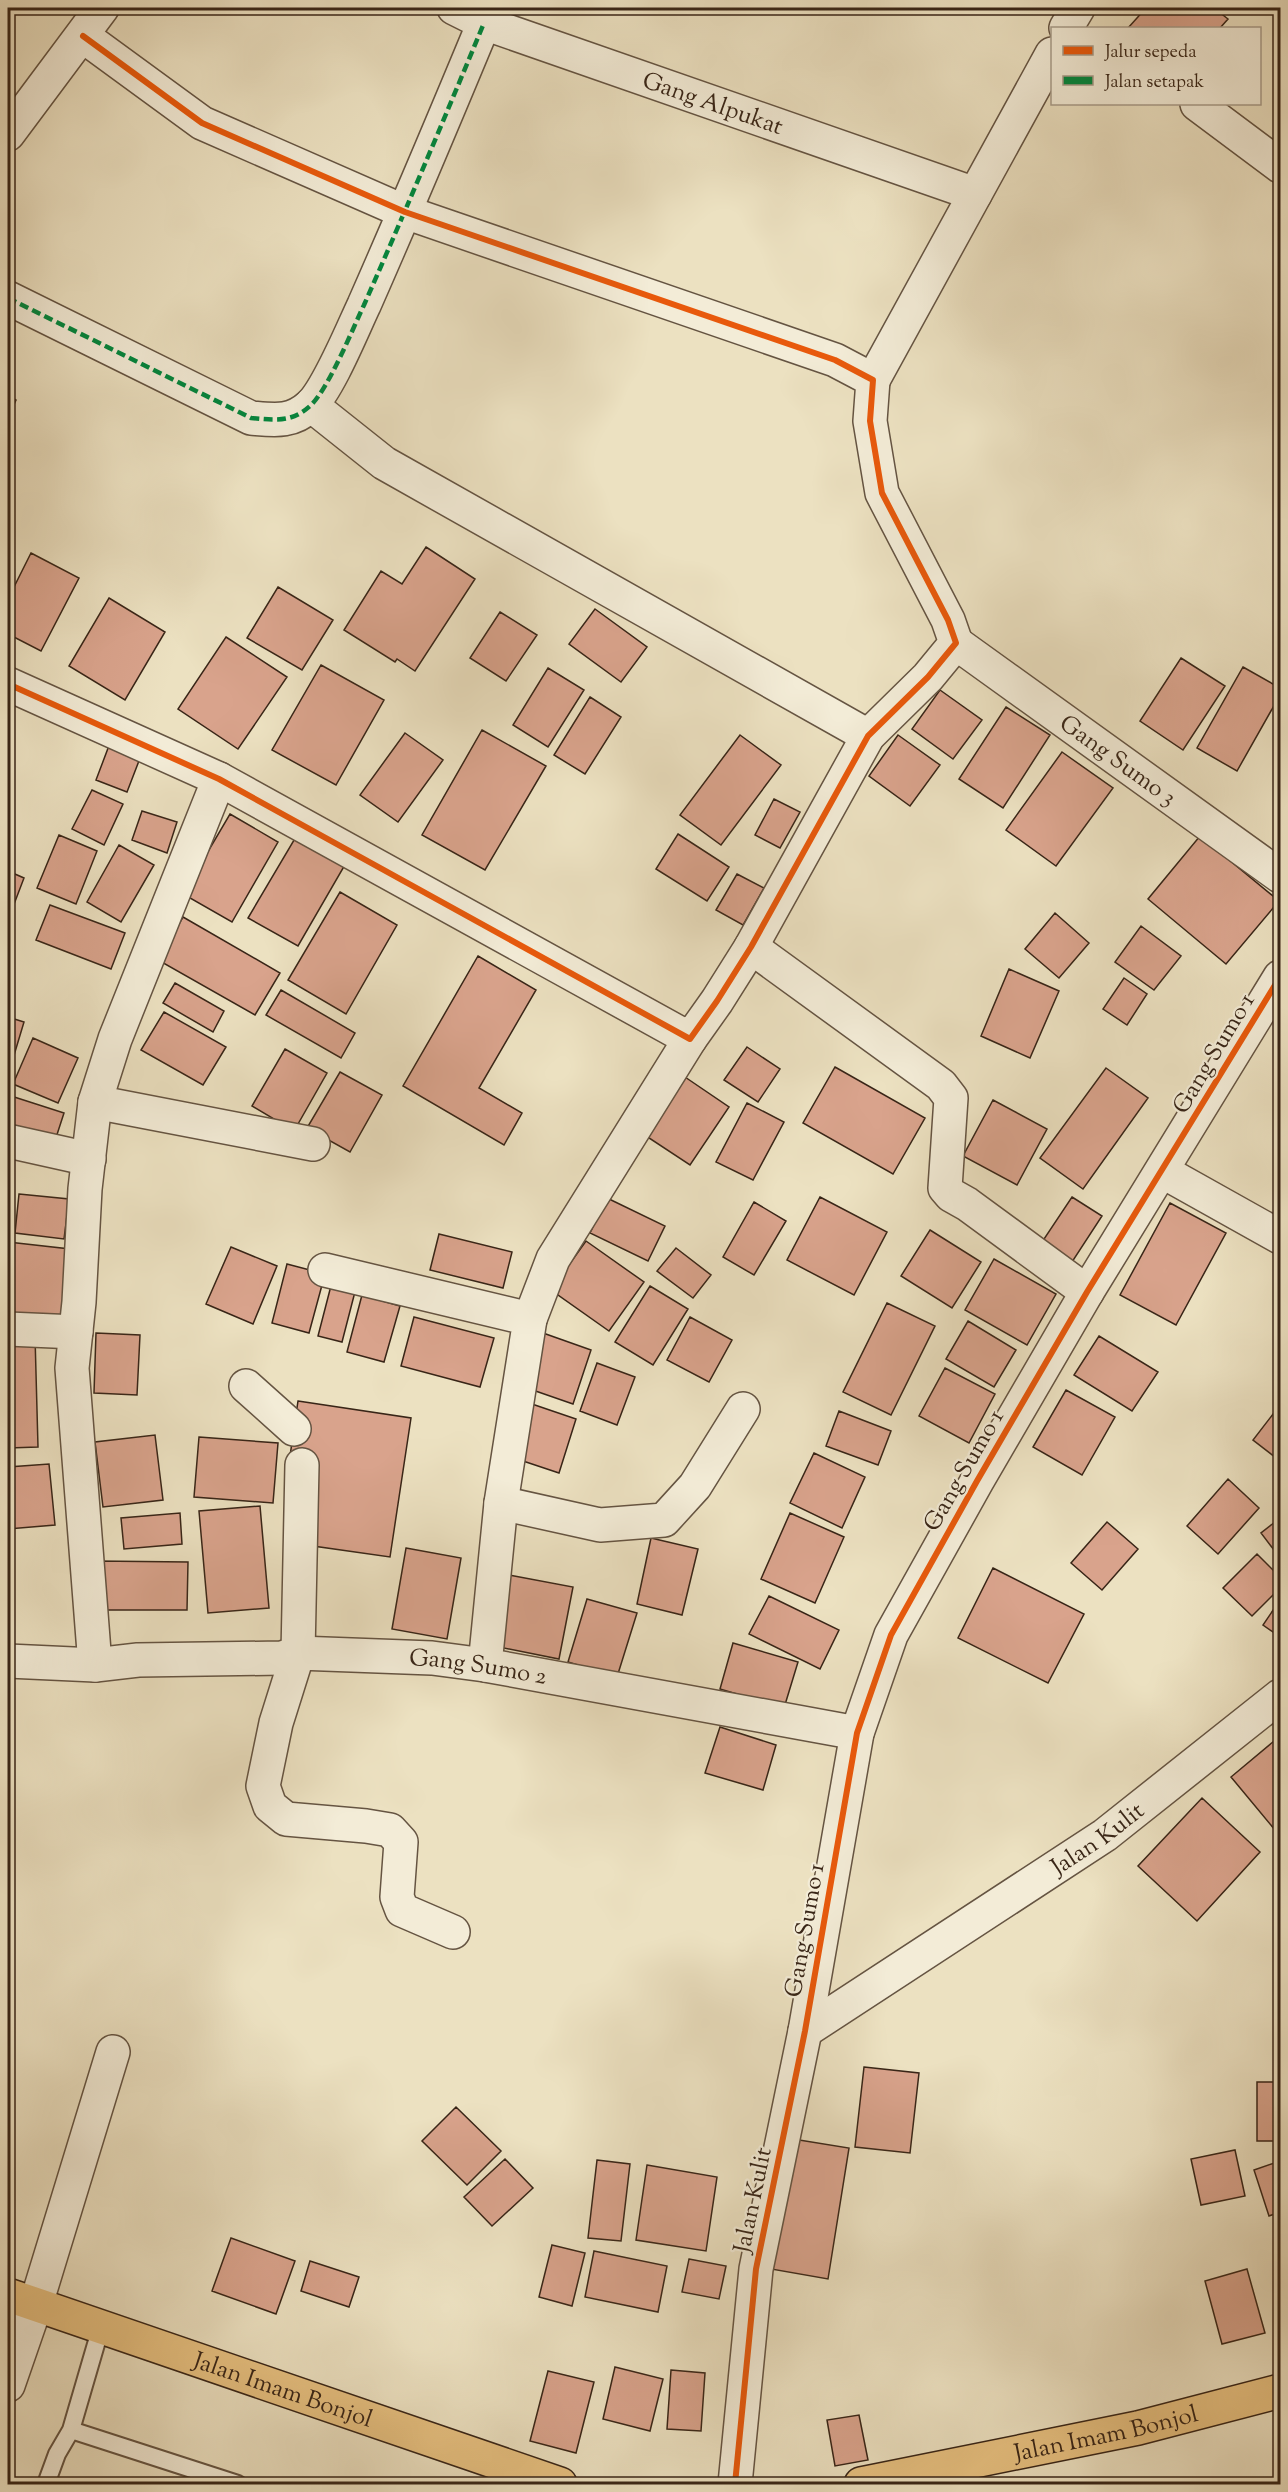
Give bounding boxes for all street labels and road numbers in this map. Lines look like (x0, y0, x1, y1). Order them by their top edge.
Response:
street label: Gang Alpukat (637, 64, 787, 145)
street label: Gang Sumo 3 (1052, 708, 1183, 815)
street label: Gang Sumo 1 (1165, 987, 1264, 1121)
street label: Gang Sumo 1 (916, 1404, 1013, 1538)
street label: Gang Sumo 2 (409, 1642, 549, 1695)
street label: Jalan Kulit (1043, 1795, 1152, 1886)
street label: Gang Sumo 1 (777, 1861, 834, 2000)
street label: Jalan Kulit (726, 2145, 782, 2258)
street label: Jalan Imam Bonjol (187, 2344, 377, 2438)
street label: Jalan Imam Bonjol (1009, 2398, 1202, 2472)

